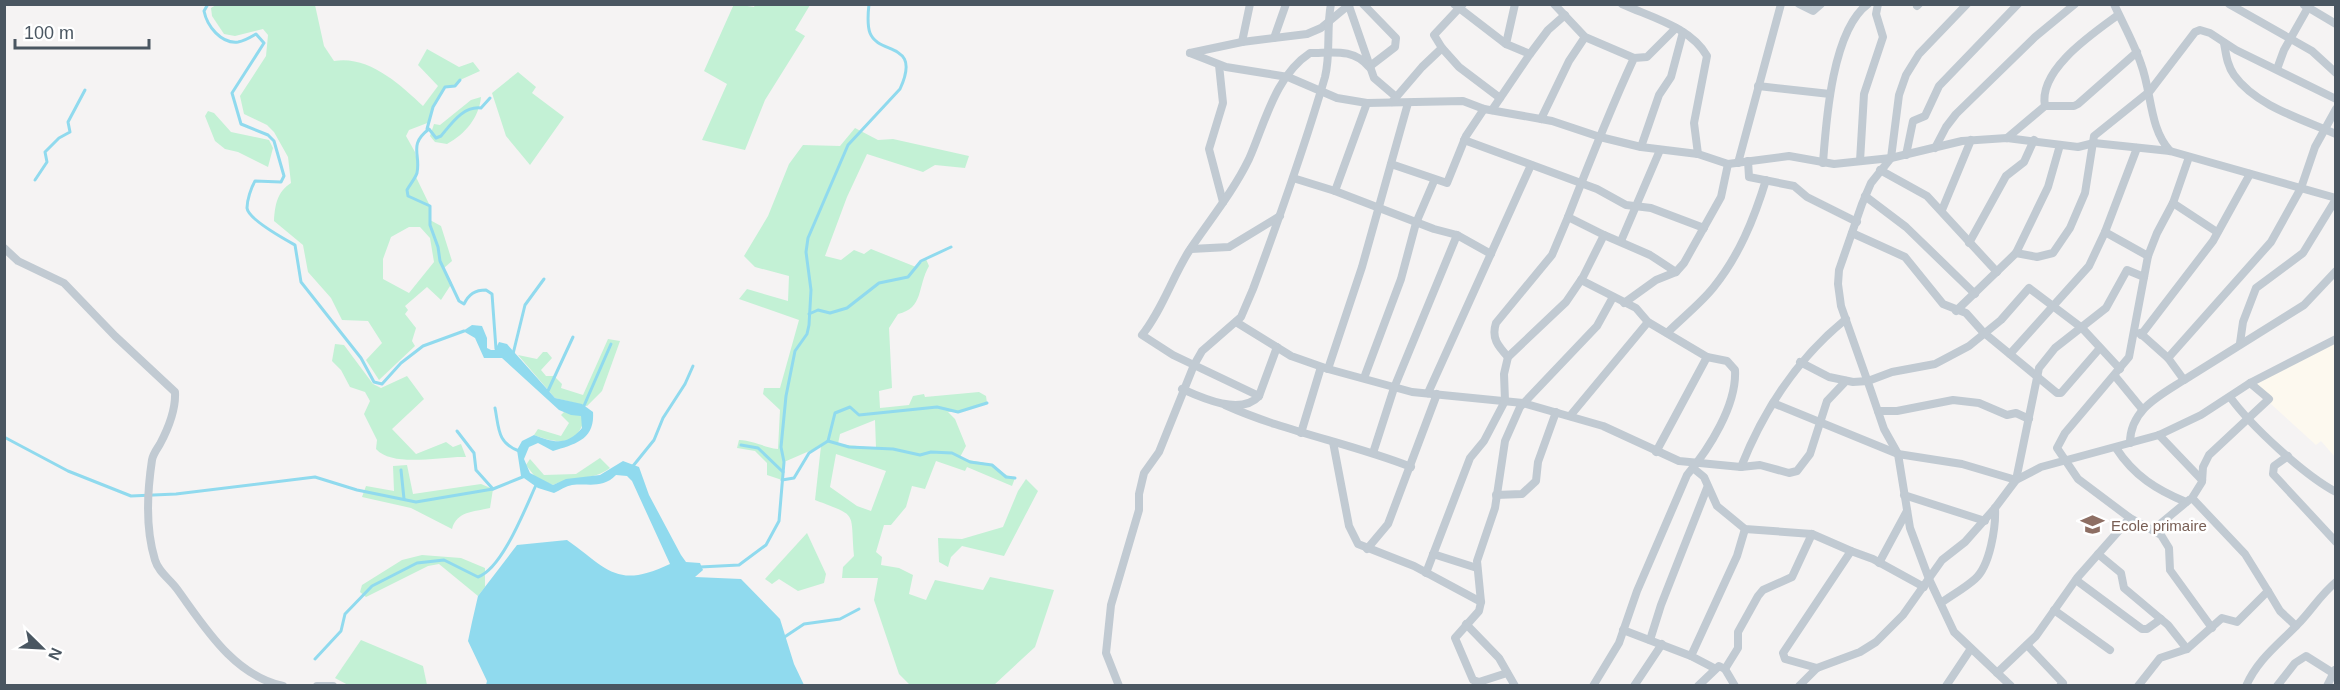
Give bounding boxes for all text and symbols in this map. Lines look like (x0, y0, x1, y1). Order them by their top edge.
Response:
scale bar (15, 12, 148, 50)
text: 100 m (24, 23, 74, 43)
school or university icon: Ecole primaire (2080, 512, 2106, 538)
place label: Ecole primaire (2111, 517, 2207, 534)
north arrow (12, 618, 72, 678)
text: N (45, 645, 65, 663)

